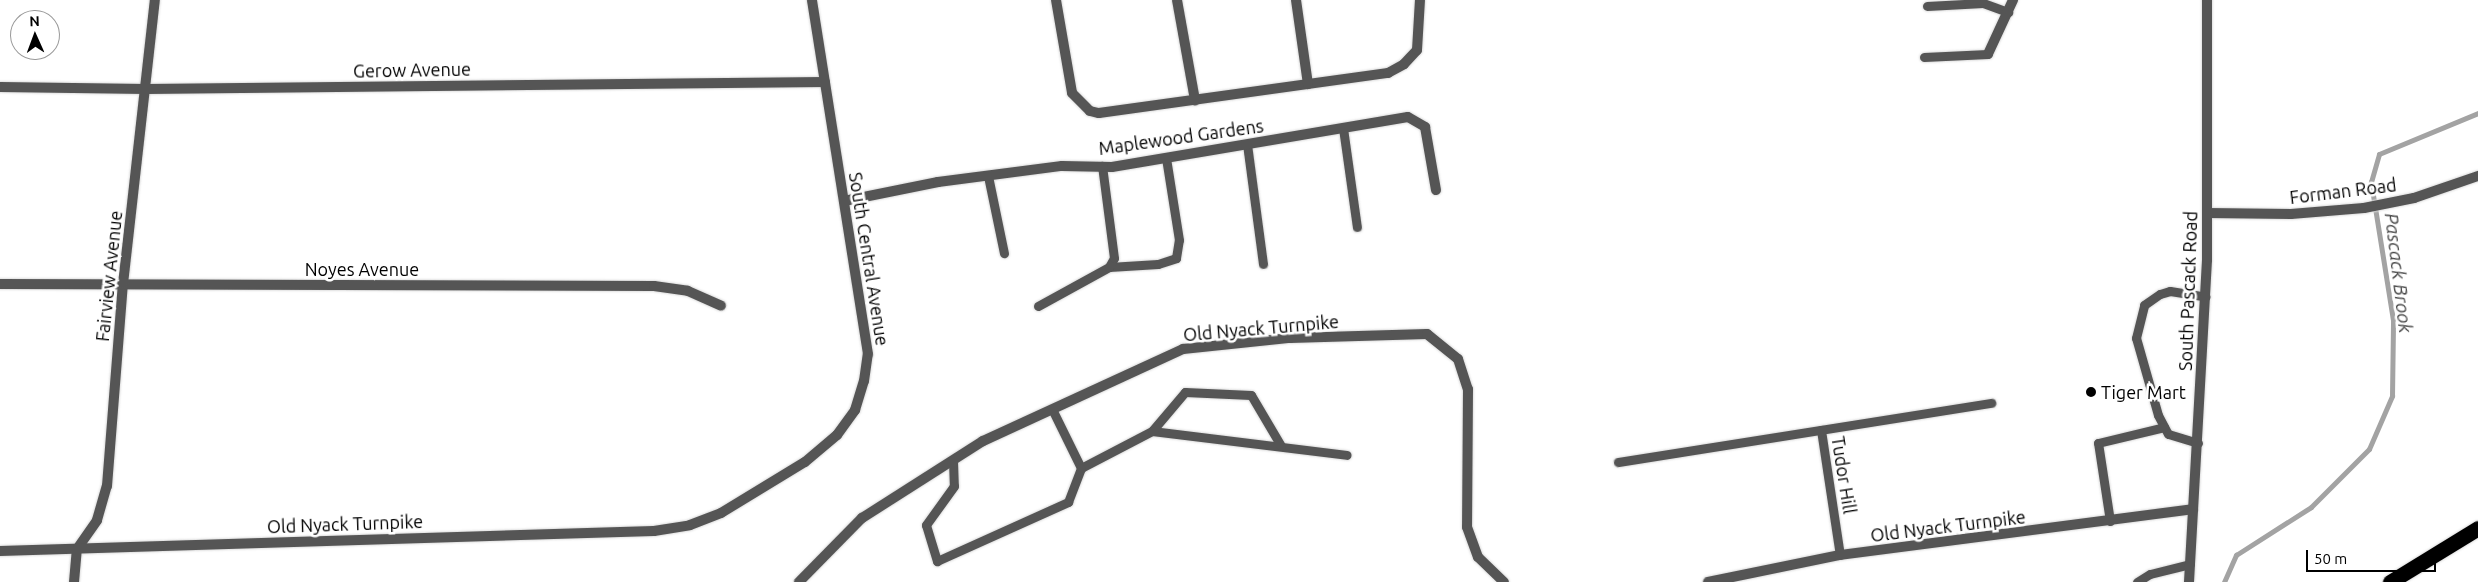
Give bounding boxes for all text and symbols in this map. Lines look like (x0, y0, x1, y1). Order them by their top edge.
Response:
north arrow (10, 10, 60, 60)
text: N (29, 13, 40, 29)
street label: Gerow Avenue (353, 58, 471, 82)
street label: Maplewood Gardens (1097, 115, 1265, 159)
street label: South Central Avenue (845, 171, 893, 347)
street label: Forman Road (2288, 174, 2398, 208)
street label: Fairview Avenue (91, 210, 127, 342)
street label: South Pascack Road (2174, 211, 2202, 371)
water label: Pascack Brook (2379, 212, 2417, 334)
street label: Noyes Avenue (305, 258, 419, 280)
street label: Old Nyack Turnpike (1182, 310, 1340, 346)
place label: Tiger Mart (2101, 381, 2186, 403)
marker: Tiger Mart (2085, 386, 2097, 398)
street label: Tudor Hill (1827, 435, 1861, 515)
street label: Old Nyack Turnpike (1869, 506, 2027, 546)
street label: Old Nyack Turnpike (267, 510, 423, 538)
scale bar (2308, 540, 2438, 572)
text: 50 m (2314, 550, 2347, 567)

